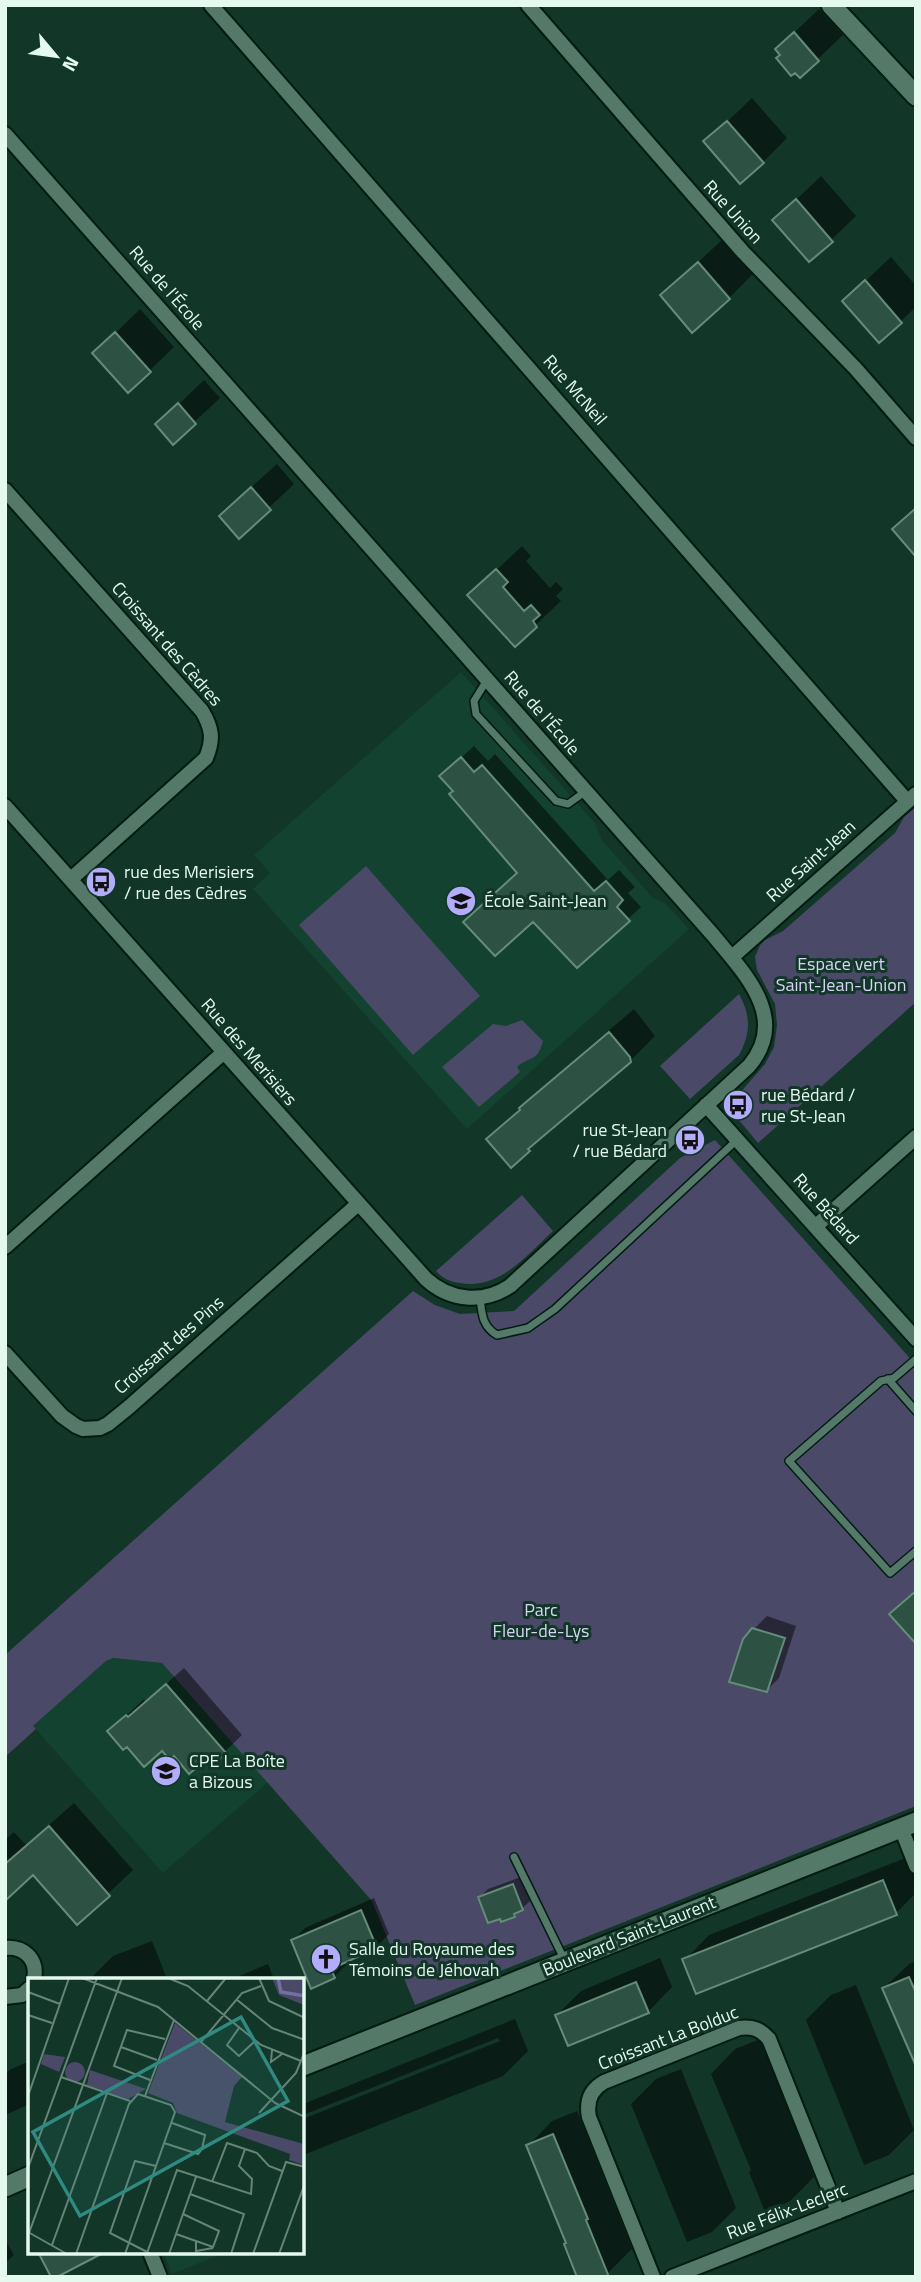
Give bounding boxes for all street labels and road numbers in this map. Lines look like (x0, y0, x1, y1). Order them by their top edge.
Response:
street label: Rue Union (697, 174, 770, 250)
street label: Rue de l'École (123, 239, 212, 336)
street label: Rue McNeil (537, 348, 614, 431)
street label: Croissant des Cèdres (106, 575, 229, 712)
street label: Rue de l'École (498, 664, 587, 761)
street label: Rue Saint-Jean (760, 813, 861, 908)
street label: Rue des Merisiers (195, 992, 304, 1111)
street label: Rue Bédard (787, 1167, 866, 1250)
street label: Croissant des Pins (108, 1289, 230, 1400)
street label: Boulevard Saint-Laurent (538, 1888, 720, 1983)
street label: Croissant La Bolduc (594, 1998, 742, 2077)
street label: Rue Félix-Leclerc (722, 2175, 852, 2246)

